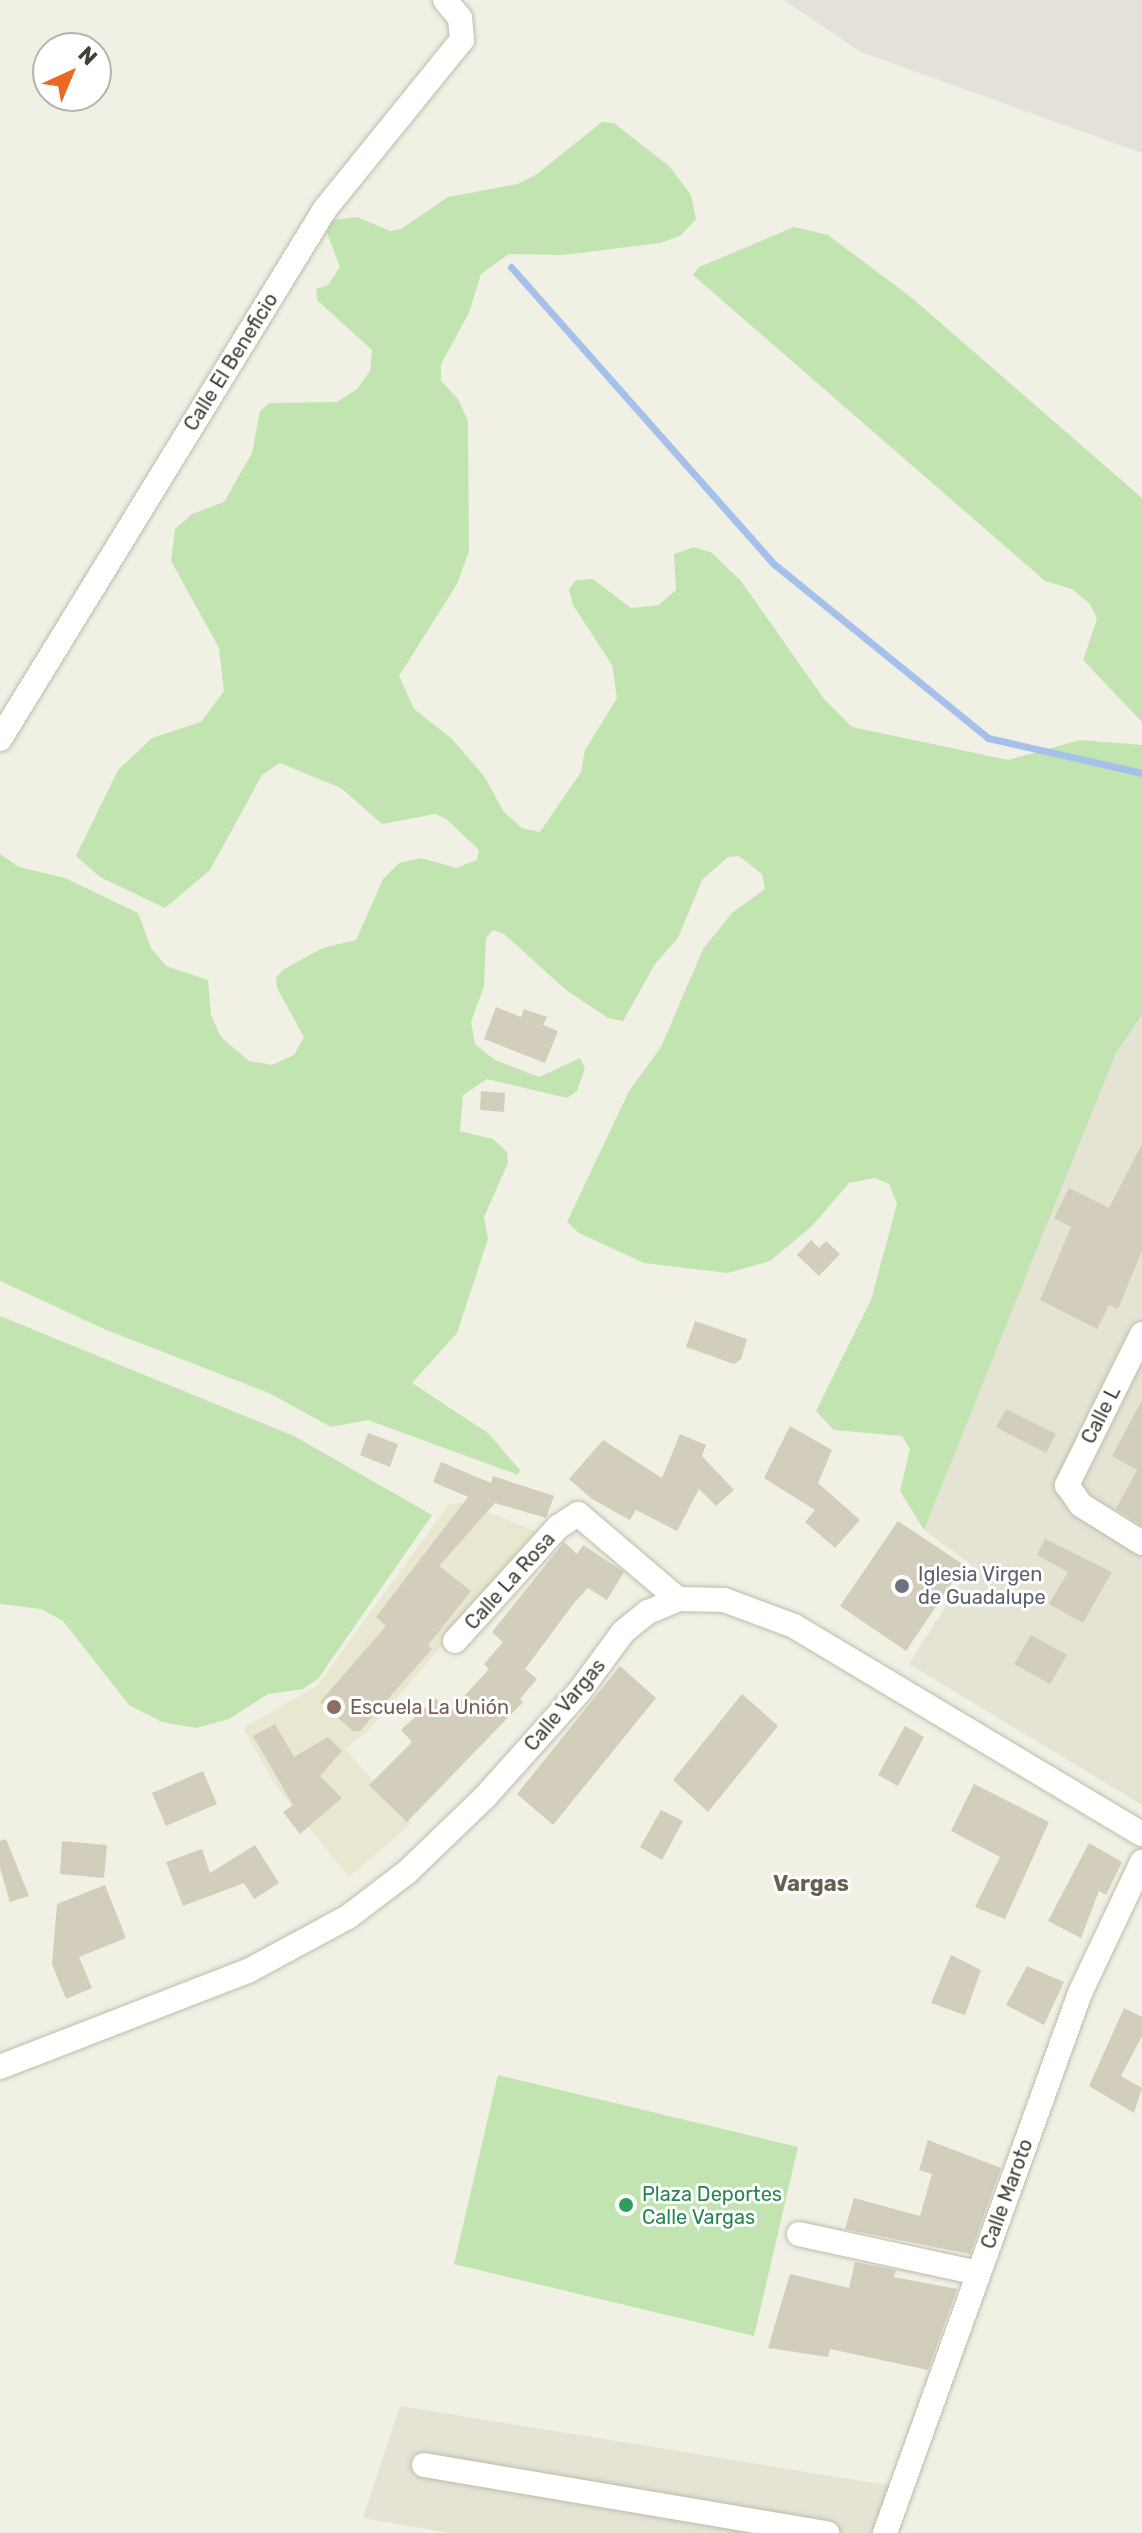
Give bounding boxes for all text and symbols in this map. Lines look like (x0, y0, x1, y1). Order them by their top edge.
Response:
north arrow (32, 32, 112, 112)
text: N (73, 41, 103, 71)
street label: Calle El Beneficio (179, 289, 283, 435)
street label: Calle L (1076, 1382, 1126, 1448)
street label: Calle La Rosa (460, 1527, 560, 1635)
place label: Iglesia Virgen de Guadalupe (918, 1562, 1046, 1609)
marker: Iglesia Virgen de Guadalupe (893, 1577, 911, 1595)
street label: Calle Vargas (519, 1654, 611, 1756)
place label: Escuela La Unión (350, 1695, 509, 1719)
marker: Escuela La Unión (325, 1698, 343, 1716)
district label: Vargas (773, 1871, 849, 1897)
street label: Calle Maroto (976, 2136, 1038, 2252)
place label: Plaza Deportes Calle Vargas (642, 2182, 782, 2229)
marker: Plaza Deportes Calle Vargas (617, 2196, 635, 2214)

